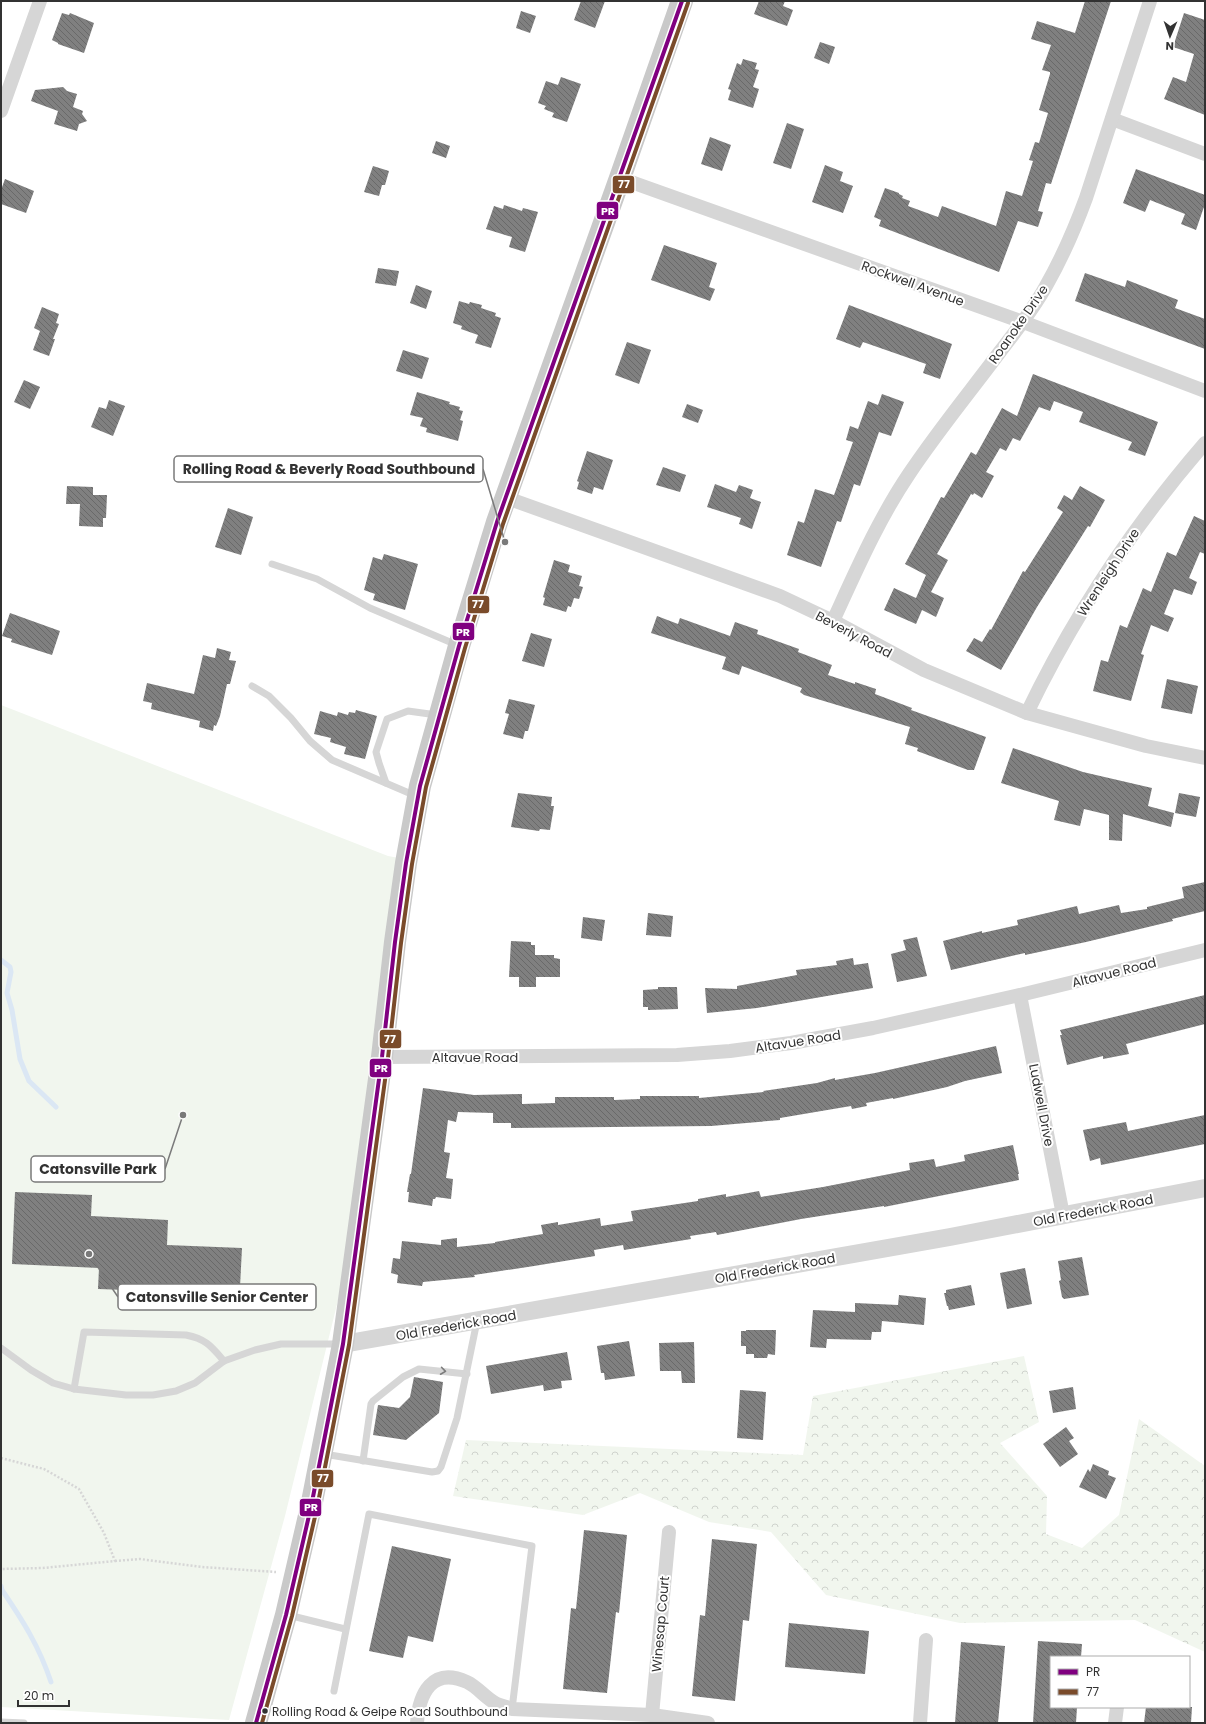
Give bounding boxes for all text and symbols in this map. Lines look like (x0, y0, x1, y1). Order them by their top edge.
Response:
north arrow (1150, 16, 1190, 56)
text: N (1165, 38, 1174, 54)
line badge: 77 (612, 175, 635, 194)
text: 77 (618, 176, 630, 192)
line badge: PR (596, 201, 619, 220)
text: PR (601, 203, 615, 219)
street label: Rockwell Avenue (859, 256, 967, 311)
street label: Roanoke Drive (984, 281, 1053, 368)
callout: Rolling Road & Beverly Road Southbound (174, 456, 483, 482)
text: Rolling Road & Beverly Road Southbound (183, 459, 475, 479)
street label: Wrenleigh Drive (1073, 525, 1144, 620)
line badge: 77 (467, 595, 490, 614)
text: 77 (472, 596, 484, 612)
street label: Beverly Road (812, 606, 895, 663)
line badge: PR (452, 622, 475, 641)
text: PR (456, 624, 470, 640)
street label: Altavue Road (1070, 953, 1158, 992)
street label: Altavue Road (754, 1025, 842, 1058)
line badge: 77 (379, 1029, 402, 1049)
text: 77 (384, 1031, 396, 1047)
street label: Altavue Road (432, 1048, 518, 1067)
line badge: PR (369, 1058, 392, 1078)
text: PR (374, 1060, 388, 1076)
street label: Ludwell Drive (1024, 1062, 1059, 1148)
callout: Catonsville Park (31, 1156, 165, 1182)
text: Catonsville Park (39, 1159, 157, 1179)
street label: Old Frederick Road (1031, 1190, 1155, 1231)
street label: Old Frederick Road (713, 1249, 837, 1288)
callout: Catonsville Senior Center (118, 1284, 316, 1310)
text: Catonsville Senior Center (126, 1287, 308, 1307)
street label: Old Frederick Road (394, 1306, 518, 1345)
one-way arrow (440, 1366, 446, 1375)
line badge: 77 (311, 1469, 334, 1488)
text: 77 (317, 1470, 329, 1486)
line badge: PR (299, 1498, 322, 1517)
text: PR (304, 1499, 318, 1515)
street label: Winesap Court (647, 1575, 674, 1673)
legend (1050, 1656, 1190, 1708)
text: PR (1086, 1663, 1100, 1680)
scale bar (18, 1682, 69, 1708)
text: 77 (1086, 1683, 1100, 1700)
text: 20 m (24, 1687, 54, 1704)
place label: Rolling Road & Geipe Road Southbound (272, 1703, 508, 1720)
marker: Rolling Road & Geipe Road Southbound (260, 1706, 270, 1716)

